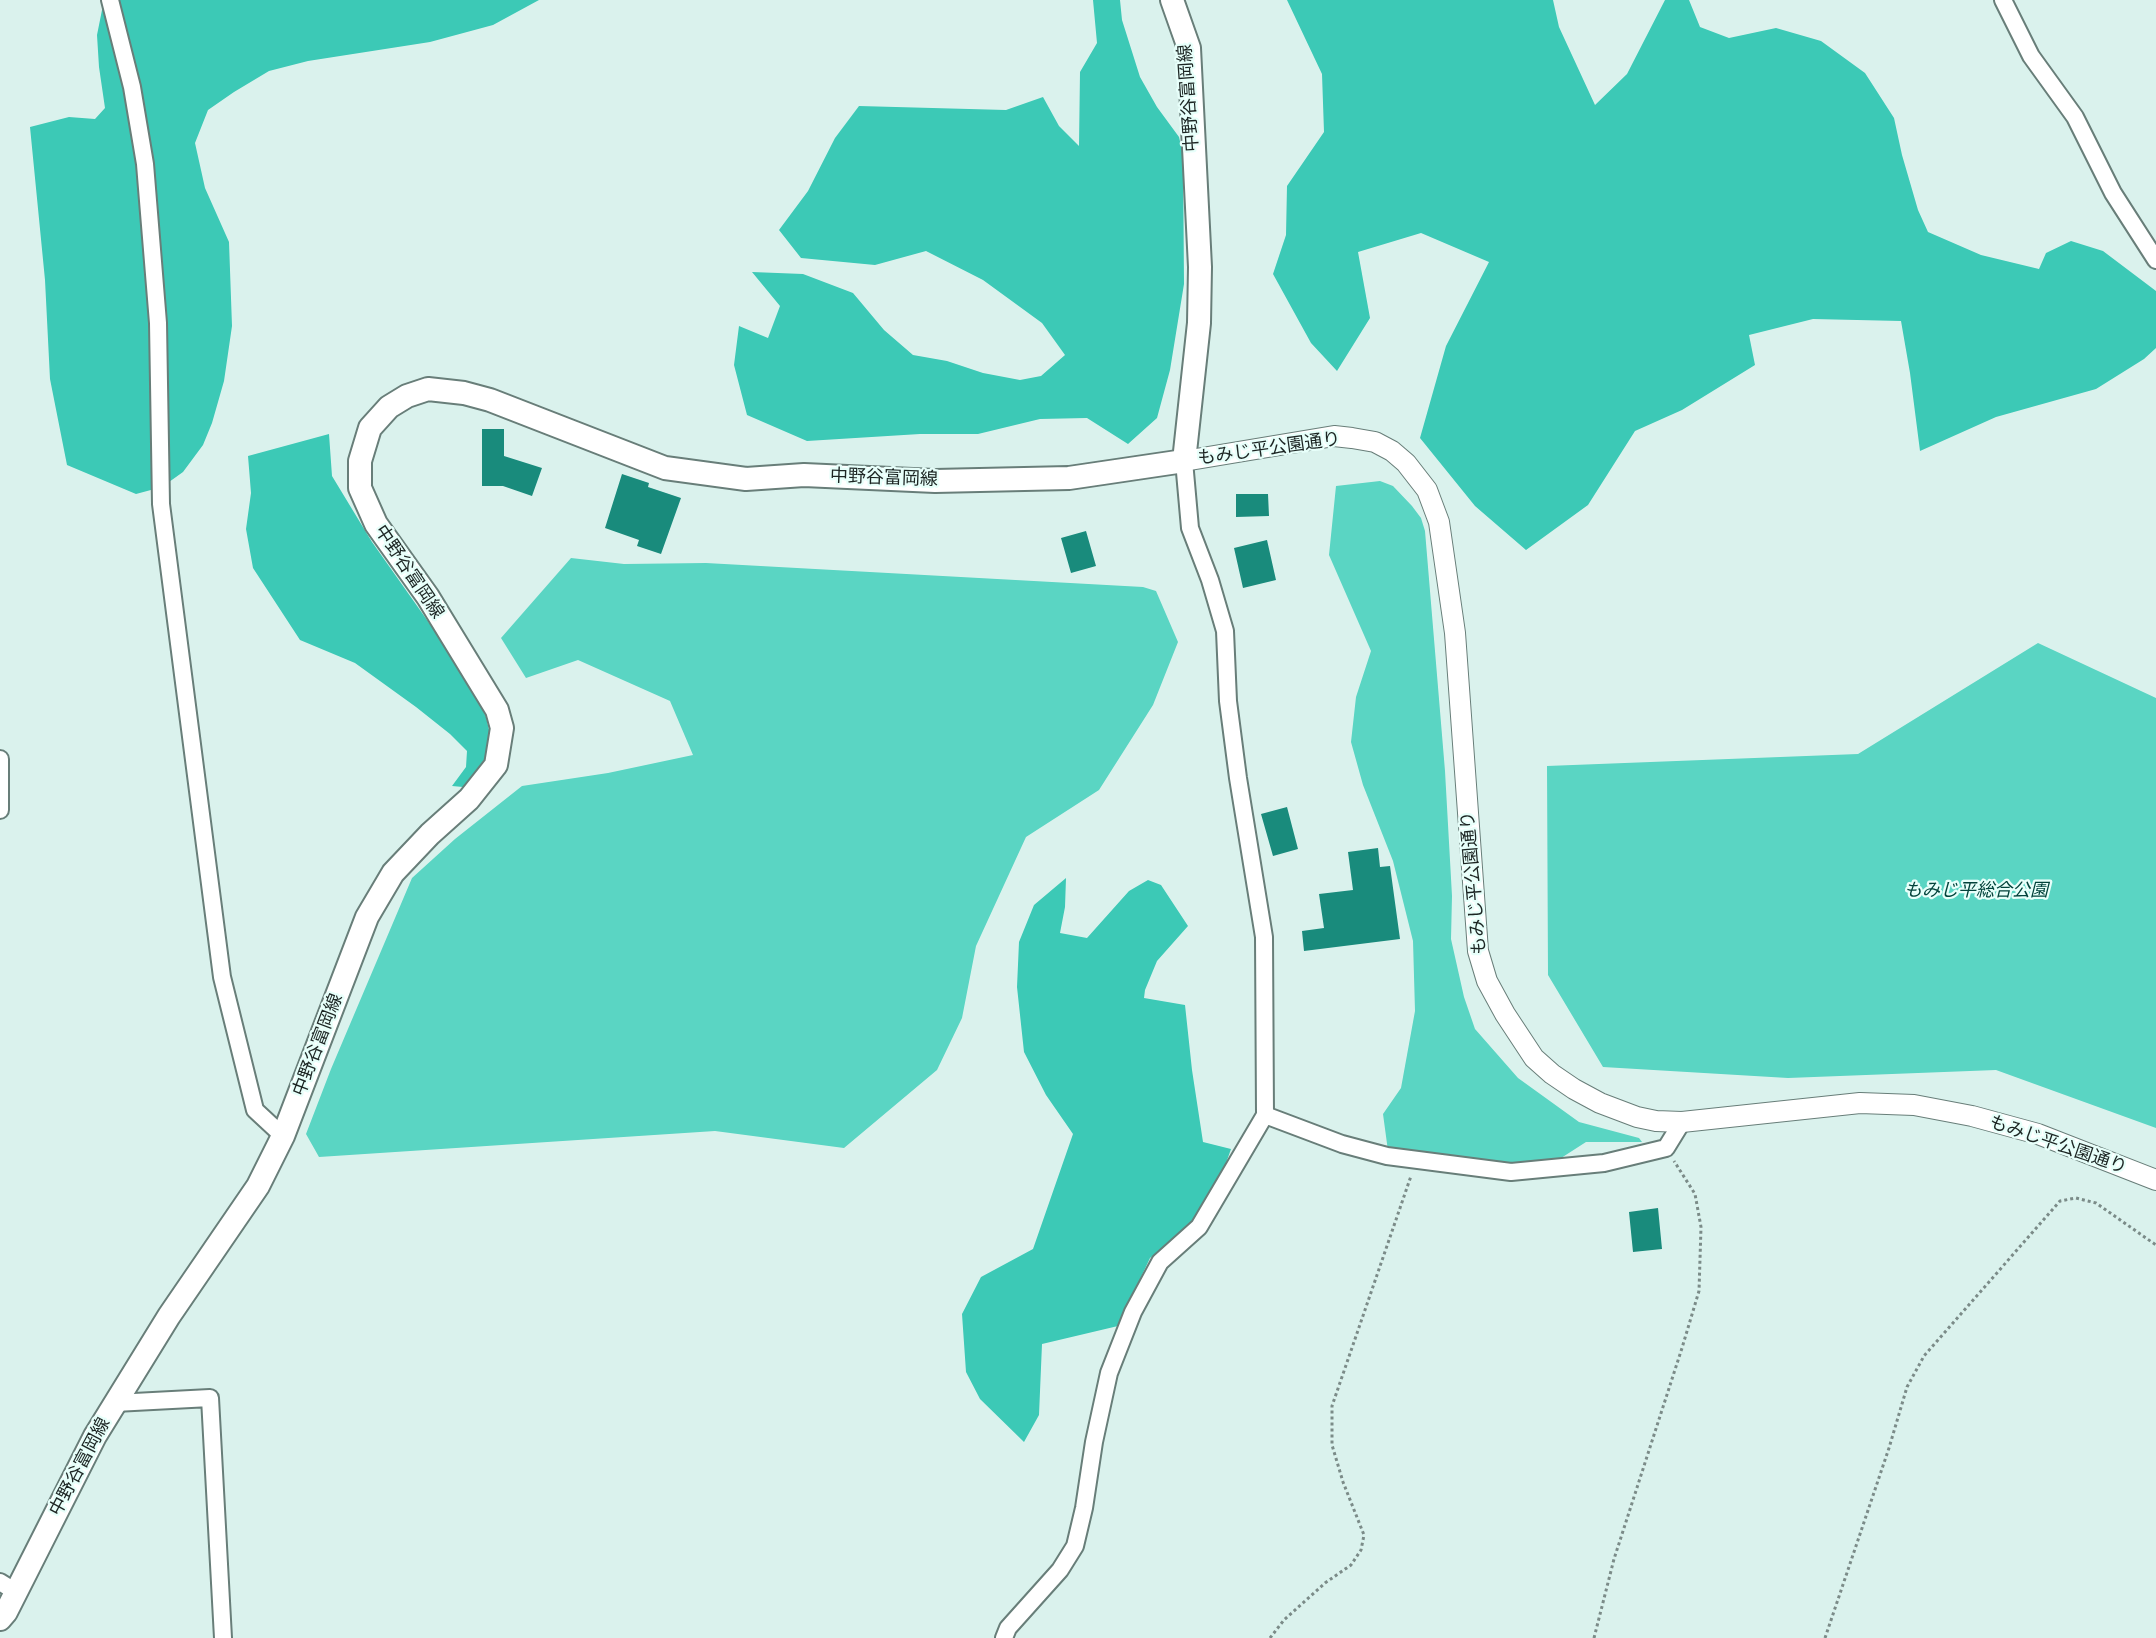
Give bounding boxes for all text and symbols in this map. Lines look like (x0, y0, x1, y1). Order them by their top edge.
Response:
street label: 中野谷富岡線 (1174, 43, 1204, 153)
street label: もみじ平公園通り (1196, 428, 1342, 470)
street label: 中野谷富岡線 (830, 465, 938, 491)
street label: 中野谷富岡線 (370, 521, 448, 623)
street label: もみじ平公園通り (1457, 810, 1491, 956)
park label: もみじ平総合公園 (1904, 880, 2048, 902)
street label: 中野谷富岡線 (289, 991, 347, 1099)
street label: もみじ平公園通り (1986, 1111, 2130, 1179)
street label: 中野谷富岡線 (45, 1414, 115, 1520)

